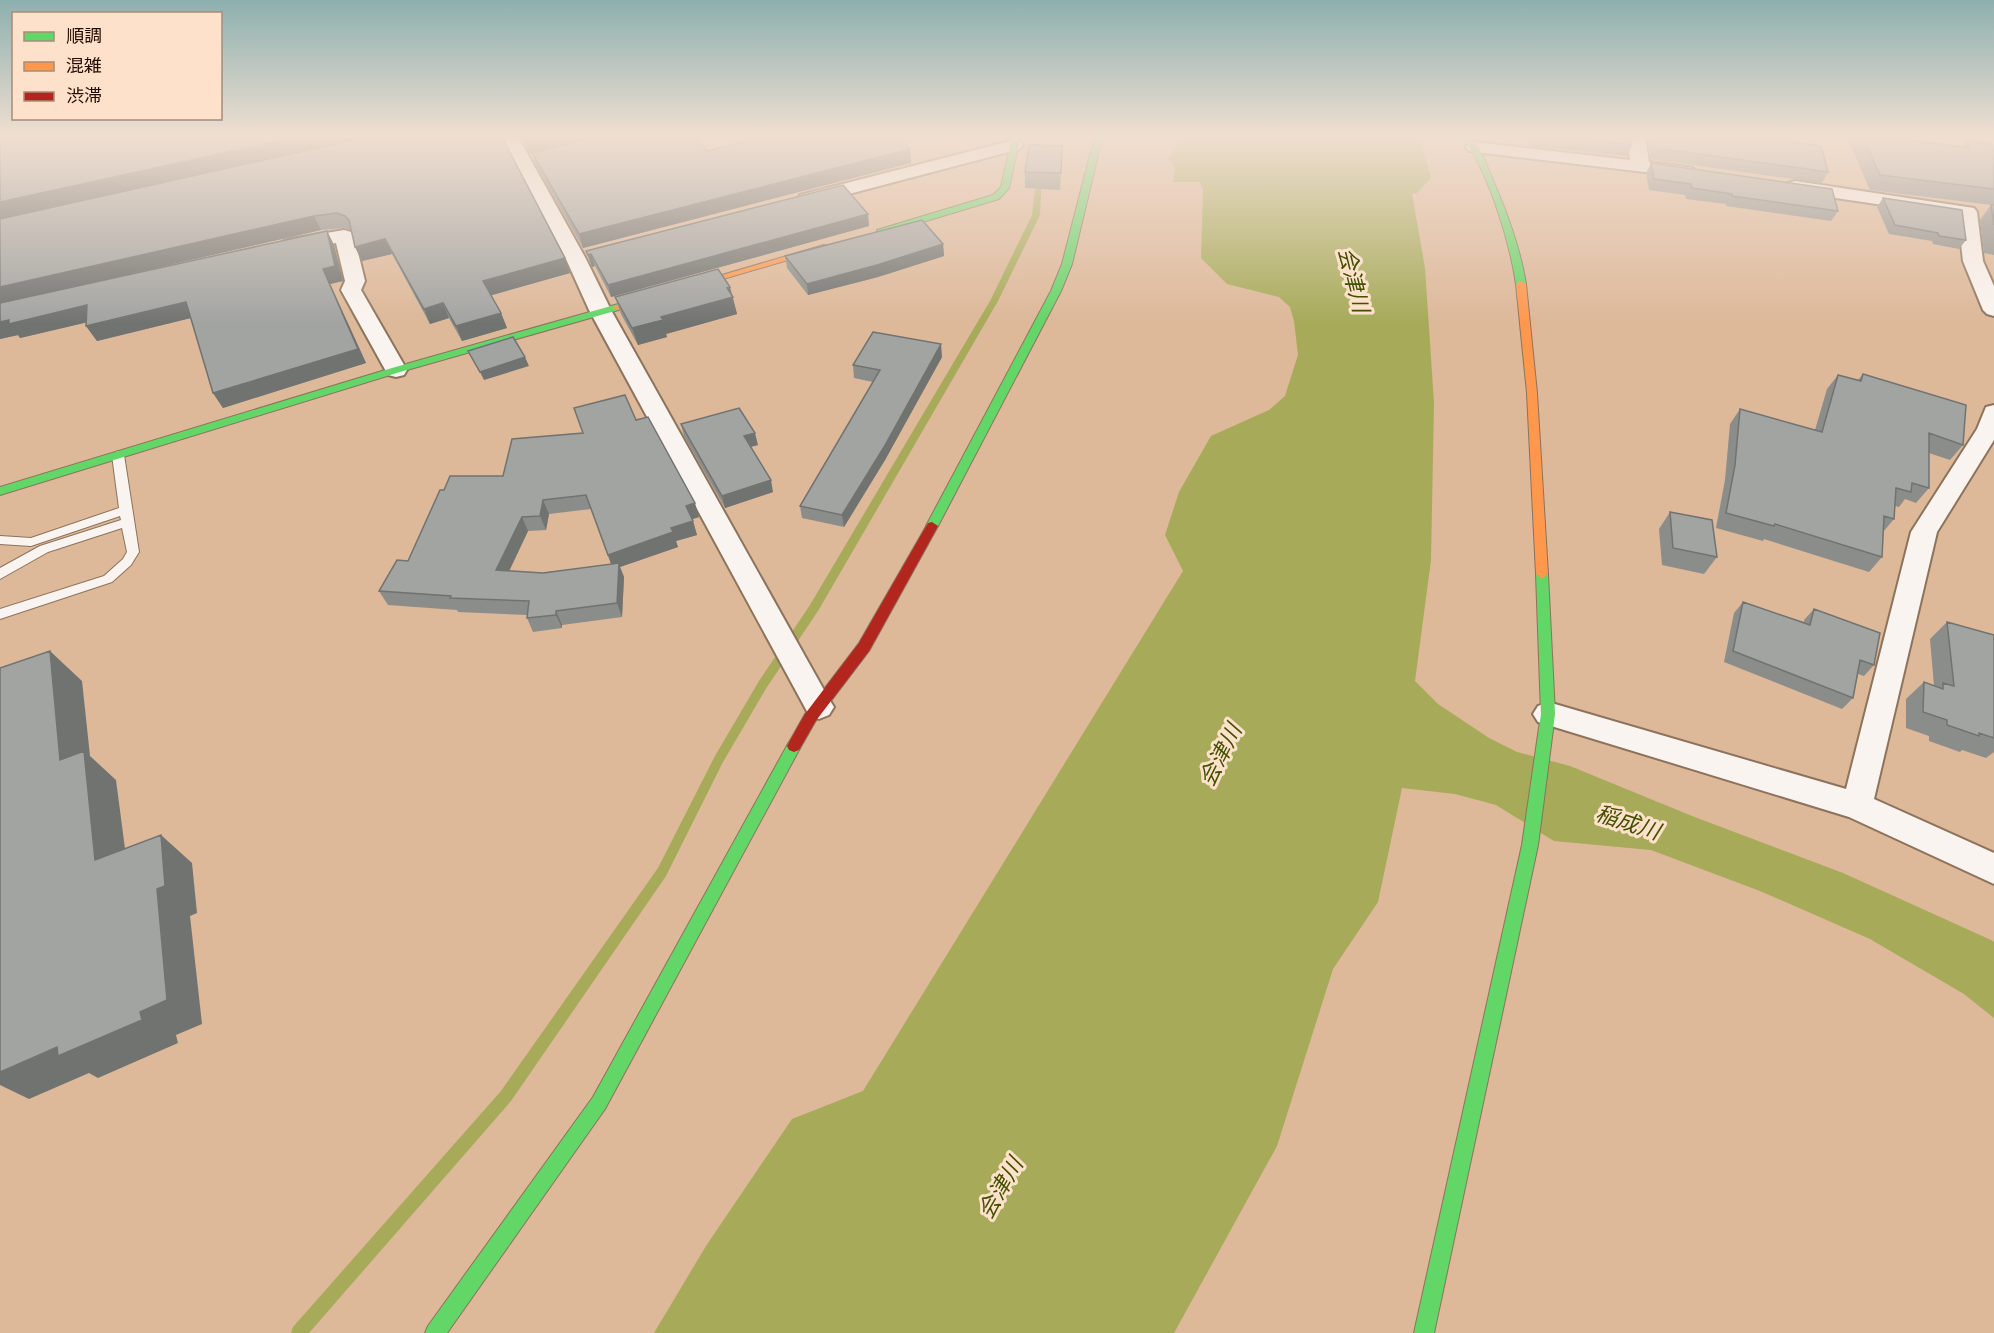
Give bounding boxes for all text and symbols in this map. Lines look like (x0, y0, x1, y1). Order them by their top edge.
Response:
legend (12, 12, 222, 120)
text: 順調 (66, 23, 102, 50)
text: 混雑 (66, 53, 102, 80)
text: 渋滞 (66, 83, 102, 110)
water label: 会津川 (1329, 244, 1377, 318)
water label: 会津川 (1192, 717, 1252, 793)
water label: 稲成川 (1591, 798, 1666, 850)
water label: 会津川 (971, 1150, 1033, 1226)

